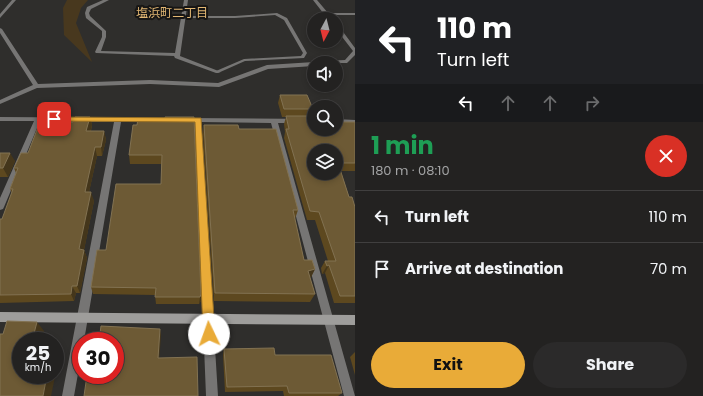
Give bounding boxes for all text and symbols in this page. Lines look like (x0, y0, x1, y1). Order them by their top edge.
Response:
district label: 塩浜町二丁目 (136, 4, 208, 21)
text: 110 m (437, 9, 512, 48)
north arrow (307, 12, 343, 48)
map controls (307, 12, 343, 180)
icon: left (371, 16, 423, 68)
text: Turn left (437, 47, 509, 72)
button: sound (307, 56, 343, 92)
icon: left (455, 92, 477, 114)
icon: ahead (497, 92, 519, 114)
icon: ahead (539, 92, 561, 114)
icon: right (581, 92, 603, 114)
button: search (307, 100, 343, 136)
pin (37, 102, 71, 136)
icon: arrive (43, 108, 65, 130)
text: 1 min (371, 129, 434, 162)
button: close (645, 135, 687, 177)
button: layers (307, 144, 343, 180)
text: 180 m · 08:10 (371, 161, 450, 180)
icon: left (371, 206, 393, 228)
text: Turn left (405, 206, 469, 227)
text: 110 m (649, 206, 687, 227)
icon: arrive (371, 258, 393, 280)
text: Arrive at destination (405, 258, 563, 279)
text: 70 m (650, 258, 687, 279)
position arrow (188, 313, 230, 355)
speed limit sign: 30 (72, 332, 124, 384)
text: 25 (26, 339, 50, 367)
button: Exit (371, 342, 525, 388)
button: Share (533, 342, 687, 388)
text: km/h (25, 360, 51, 375)

